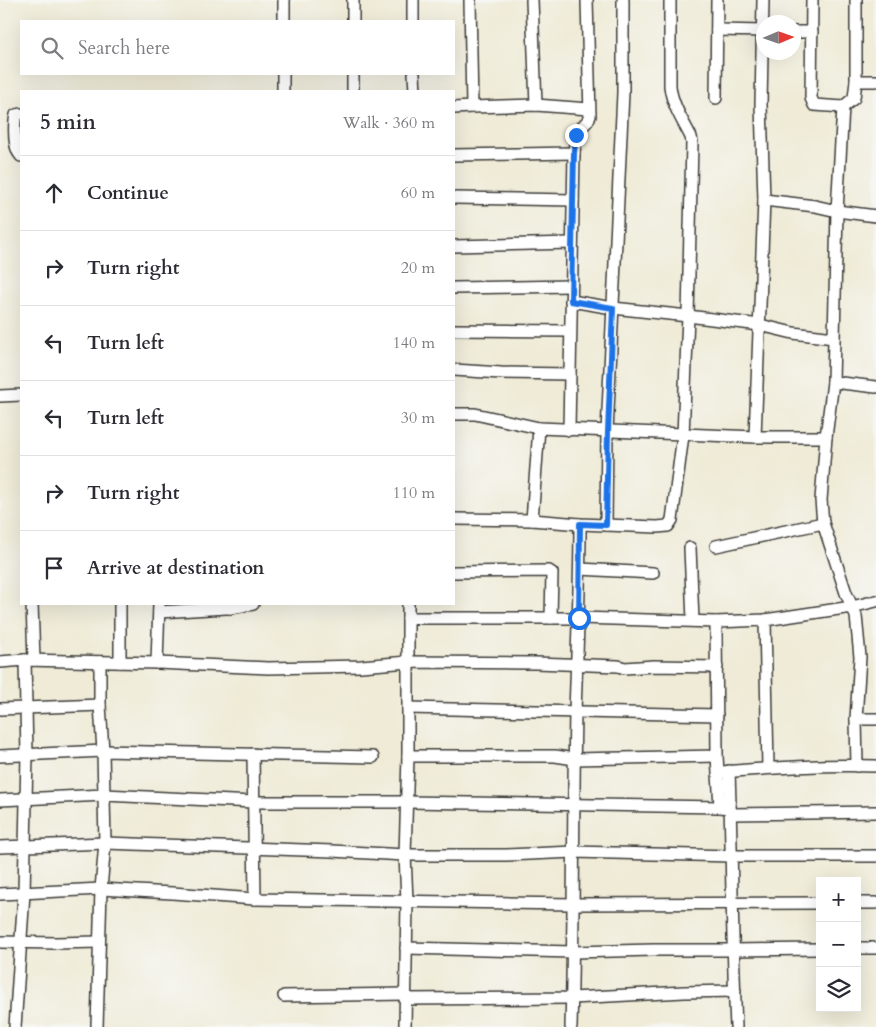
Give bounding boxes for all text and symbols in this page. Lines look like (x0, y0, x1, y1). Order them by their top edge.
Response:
north arrow (756, 15, 801, 60)
search box (20, 20, 455, 75)
icon: search (38, 34, 66, 62)
text: Search here (78, 35, 170, 61)
text: 5 min (40, 108, 96, 137)
text: Walk · 360 m (343, 112, 435, 134)
route end (565, 124, 588, 147)
icon: ahead (40, 179, 68, 207)
text: Continue (87, 180, 169, 206)
text: 60 m (401, 182, 435, 204)
icon: right (40, 254, 68, 282)
text: Turn right (87, 255, 179, 281)
text: 20 m (401, 257, 435, 279)
icon: left (40, 329, 68, 357)
text: Turn left (87, 330, 164, 356)
text: 140 m (393, 332, 435, 354)
icon: left (40, 404, 68, 432)
text: Turn left (87, 405, 164, 431)
text: 30 m (401, 407, 435, 429)
icon: right (40, 479, 68, 507)
text: Turn right (87, 480, 179, 506)
text: 110 m (393, 482, 435, 504)
icon: arrive (40, 554, 68, 582)
text: Arrive at destination (87, 555, 264, 581)
route start (568, 607, 591, 630)
map controls (816, 877, 861, 1012)
button: + (816, 877, 861, 922)
button: − (816, 922, 861, 967)
button: layers (816, 967, 861, 1012)

